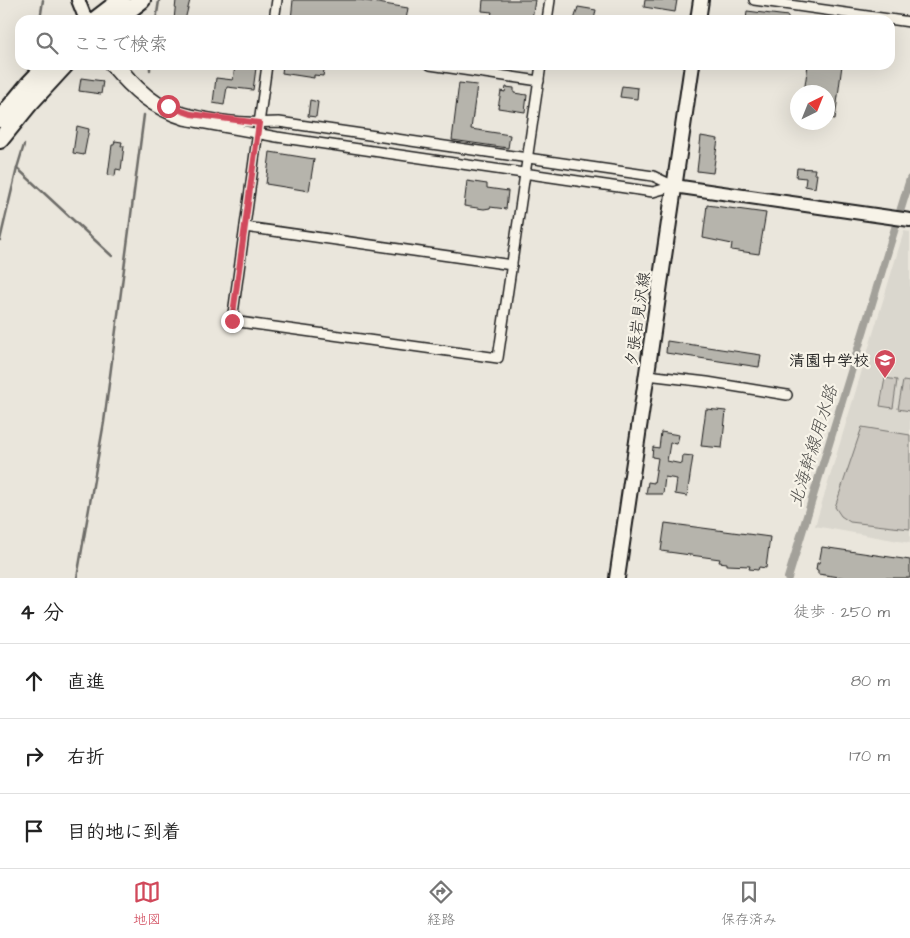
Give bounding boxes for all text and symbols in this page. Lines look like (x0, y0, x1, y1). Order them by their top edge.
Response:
search box (15, 15, 895, 70)
icon: search (33, 29, 61, 57)
text: ここで検索 (73, 31, 168, 58)
north arrow (790, 85, 835, 130)
route start (157, 95, 180, 118)
street label: 夕張岩見沢線 (620, 270, 656, 368)
route end (221, 310, 244, 333)
school or university icon: 清園中学校 (873, 348, 897, 379)
place label: 清園中学校 (789, 350, 869, 372)
water label: 北海幹線用水路 (783, 381, 844, 510)
text: 4 分 (20, 598, 64, 627)
text: 徒歩 · 250 m (793, 601, 890, 623)
icon: ahead (20, 667, 48, 695)
text: 直進 (67, 669, 105, 696)
text: 80 m (851, 670, 890, 692)
icon: right (20, 742, 48, 770)
text: 右折 (67, 744, 105, 771)
text: 170 m (849, 745, 890, 767)
icon: arrive (20, 817, 48, 845)
text: 目的地に到着 (67, 819, 181, 846)
tab: 地図 (133, 878, 161, 930)
tab: 経路 (427, 878, 455, 930)
tab: 保存済み (721, 878, 777, 930)

